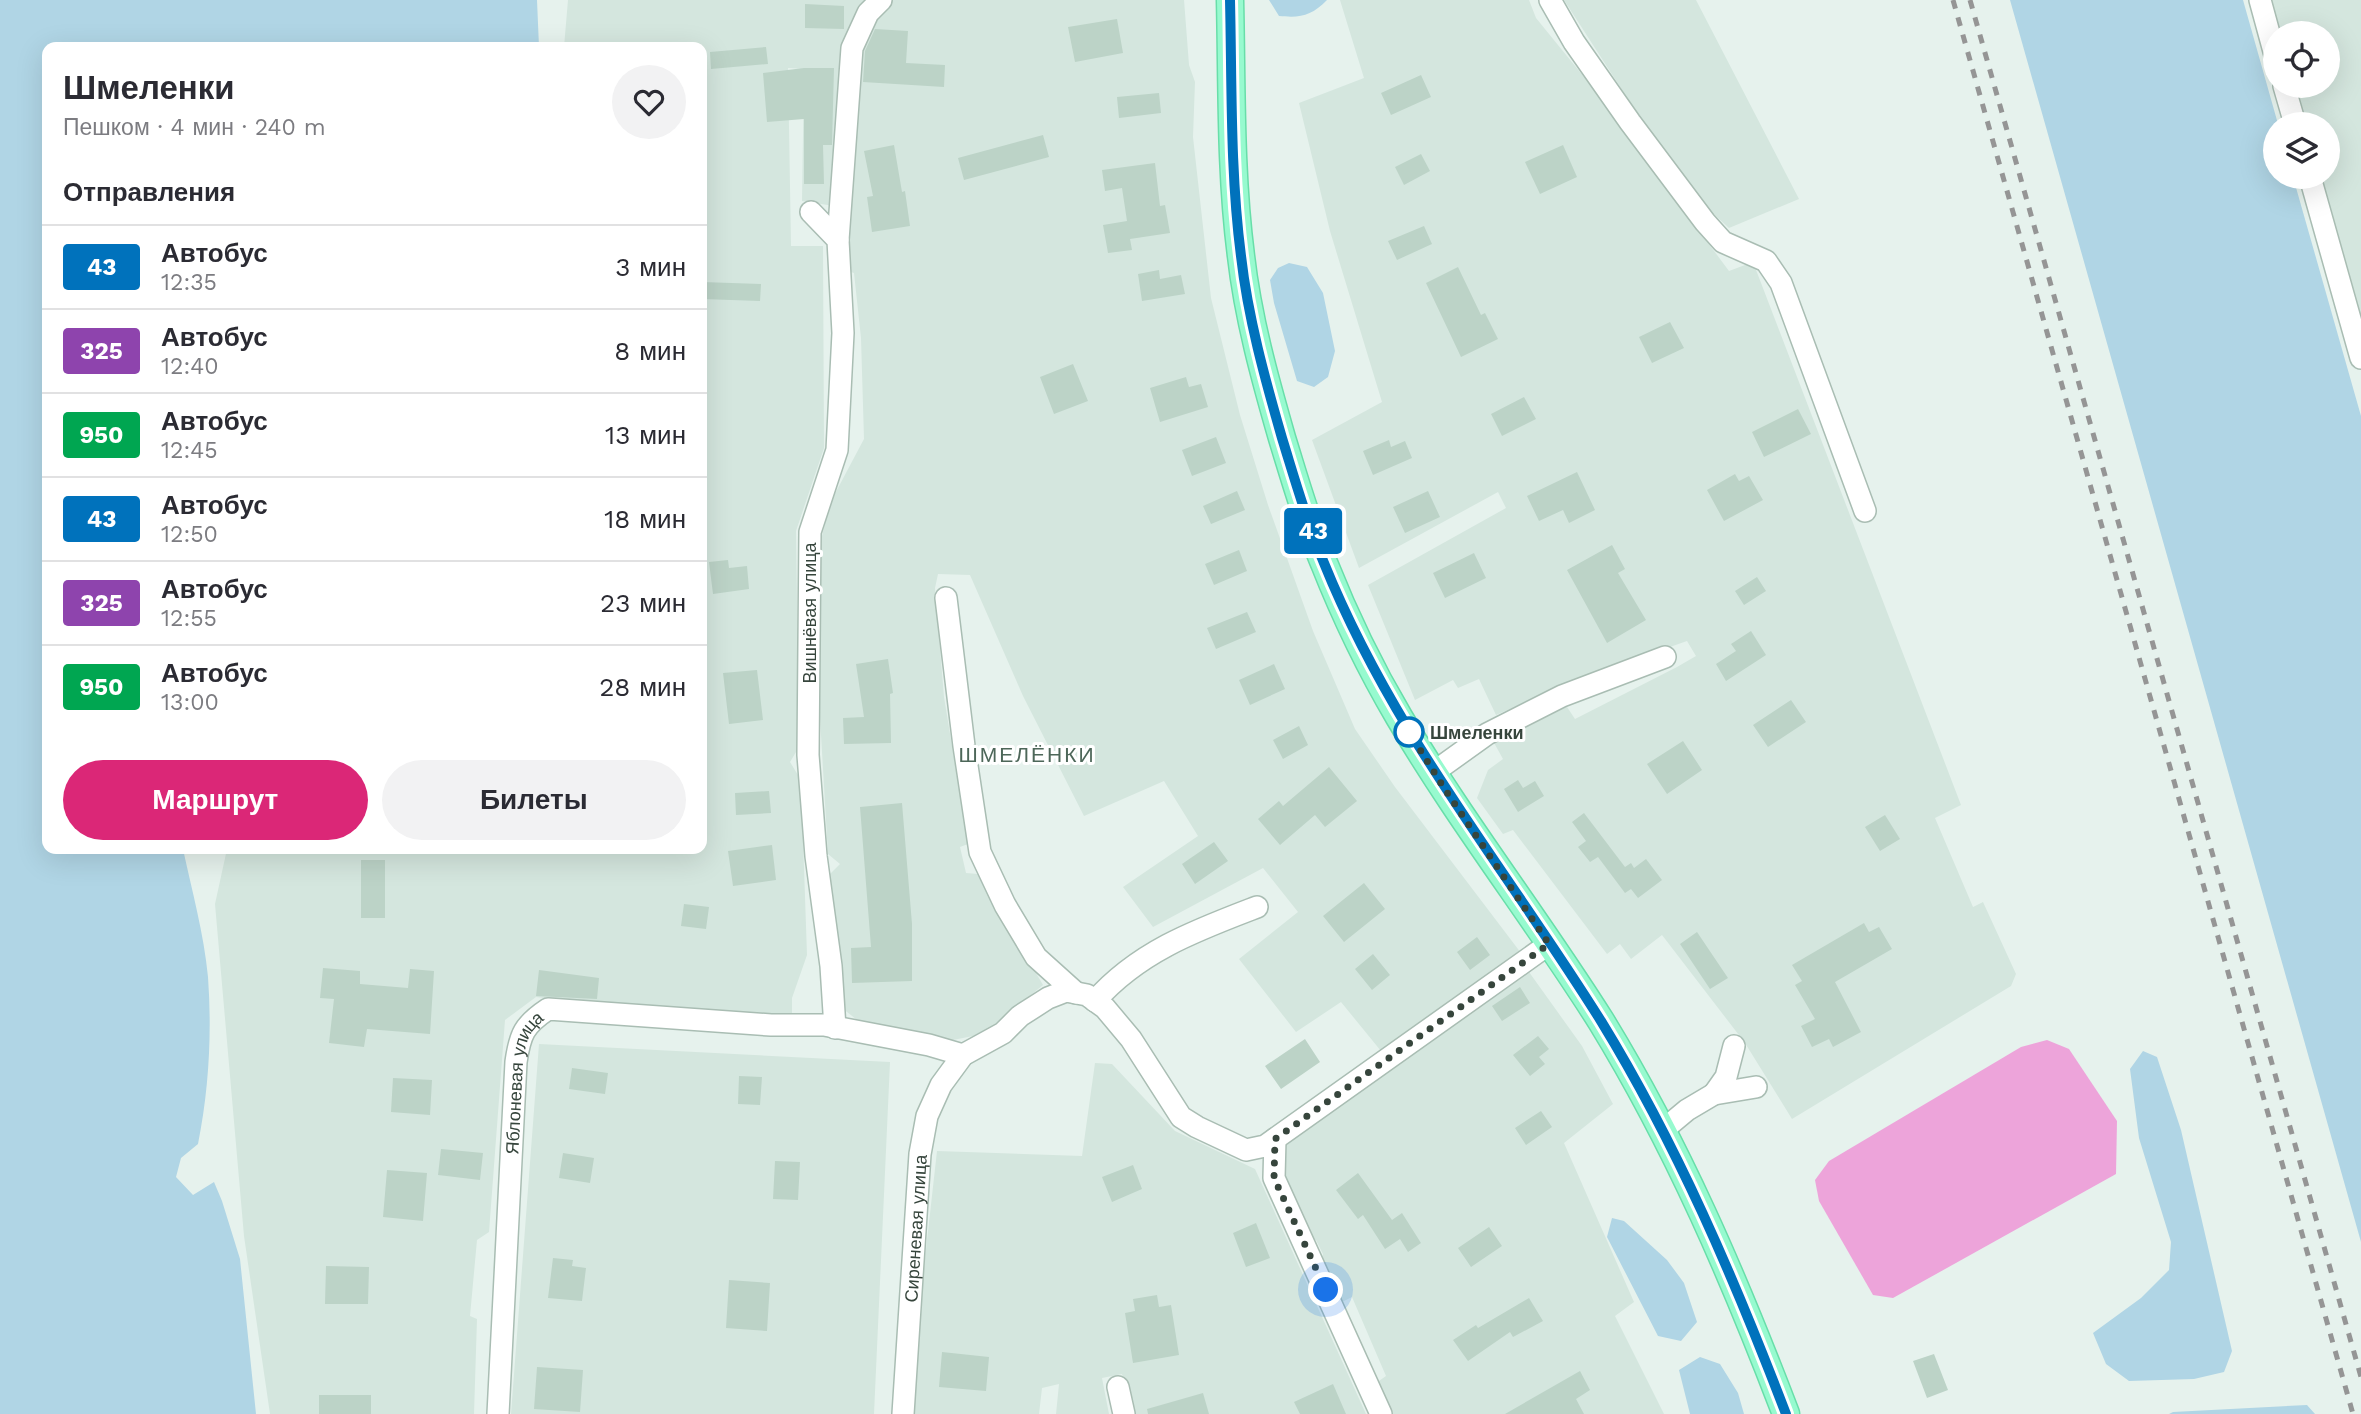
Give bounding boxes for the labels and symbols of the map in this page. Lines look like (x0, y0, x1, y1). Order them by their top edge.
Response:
line badge: 43 (1282, 508, 1344, 554)
street label: Вишнёвая улица (799, 541, 820, 684)
marker: Шмеленки (1394, 717, 1424, 747)
place label: Шмеленки (1430, 722, 1524, 743)
district label: ШМЕЛЁНКИ (958, 742, 1096, 767)
street label: Яблоневая улица (501, 1006, 548, 1155)
street label: Сиреневая улица (900, 1153, 931, 1303)
your location (1308, 1272, 1343, 1307)

